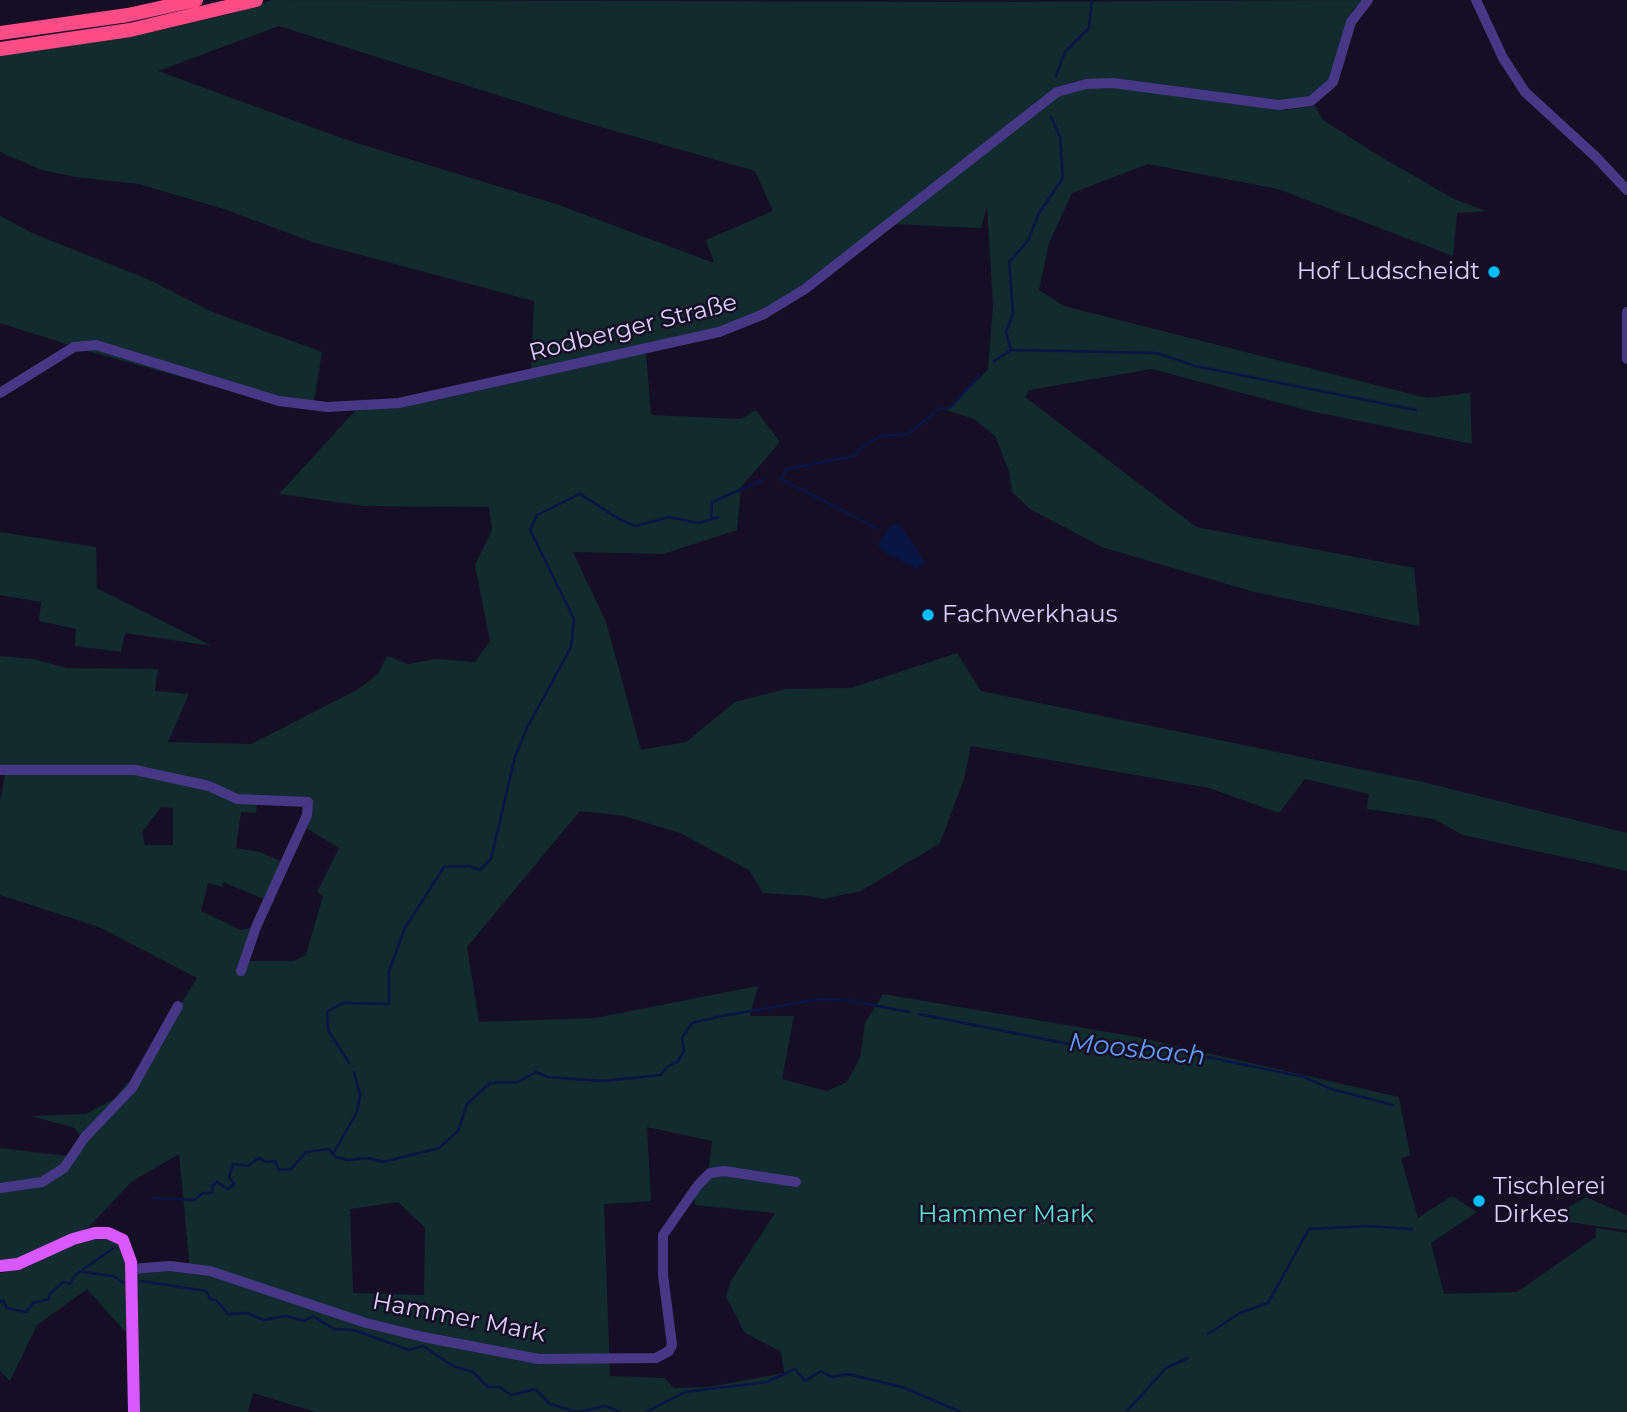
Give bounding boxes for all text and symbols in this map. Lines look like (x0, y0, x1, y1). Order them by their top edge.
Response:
place label: Hof Ludscheidt (1297, 258, 1480, 286)
marker: Hof Ludscheidt (1486, 264, 1502, 280)
street label: Rodberger Straße (526, 288, 740, 368)
place label: Fachwerkhaus (942, 601, 1117, 629)
marker: Fachwerkhaus (920, 607, 936, 623)
water label: Moosbach (1067, 1027, 1207, 1073)
place label: Tischlerei Dirkes (1493, 1173, 1606, 1229)
marker: Tischlerei Dirkes (1471, 1193, 1487, 1209)
park label: Hammer Mark (918, 1201, 1094, 1229)
street label: Hammer Mark (370, 1287, 548, 1349)

